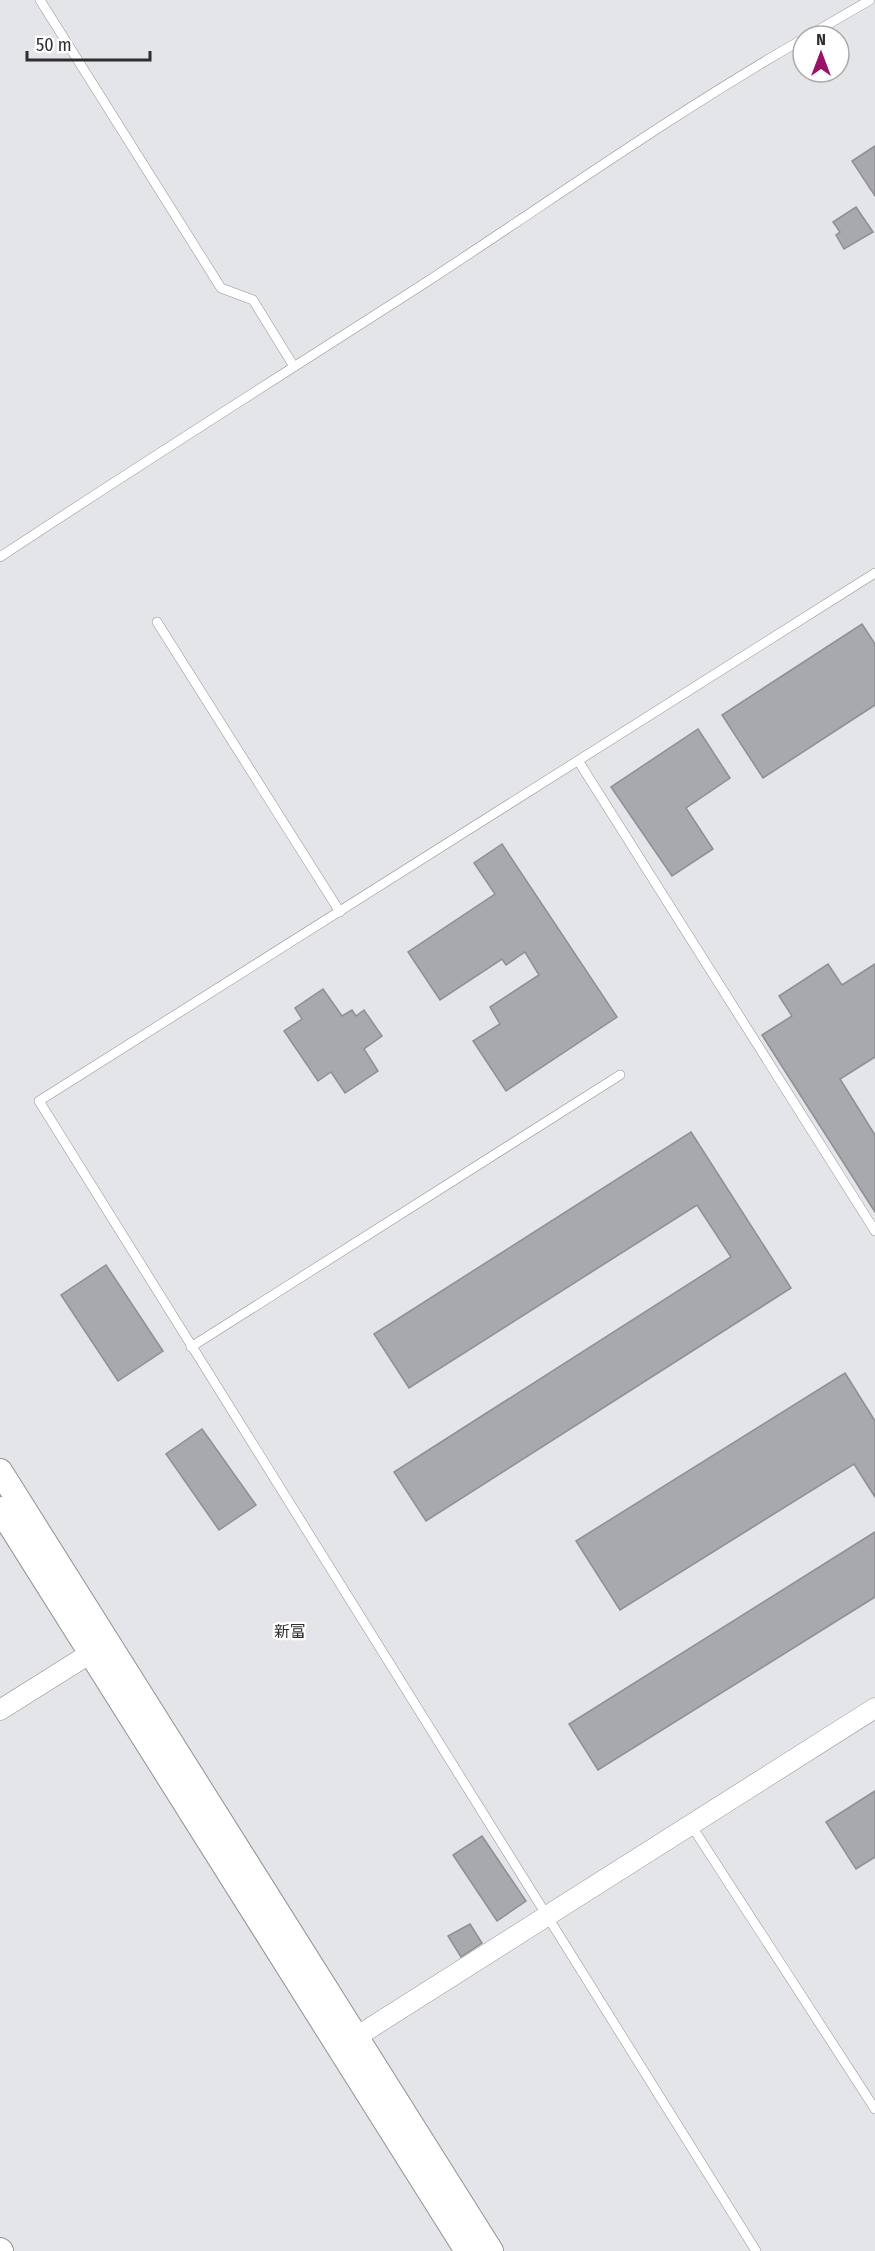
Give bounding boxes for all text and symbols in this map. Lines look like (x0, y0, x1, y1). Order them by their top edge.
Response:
scale bar (27, 24, 150, 62)
north arrow (791, 24, 851, 84)
text: N (816, 30, 826, 49)
text: 50 m (36, 34, 72, 56)
district label: 新富 (274, 1622, 306, 1641)

